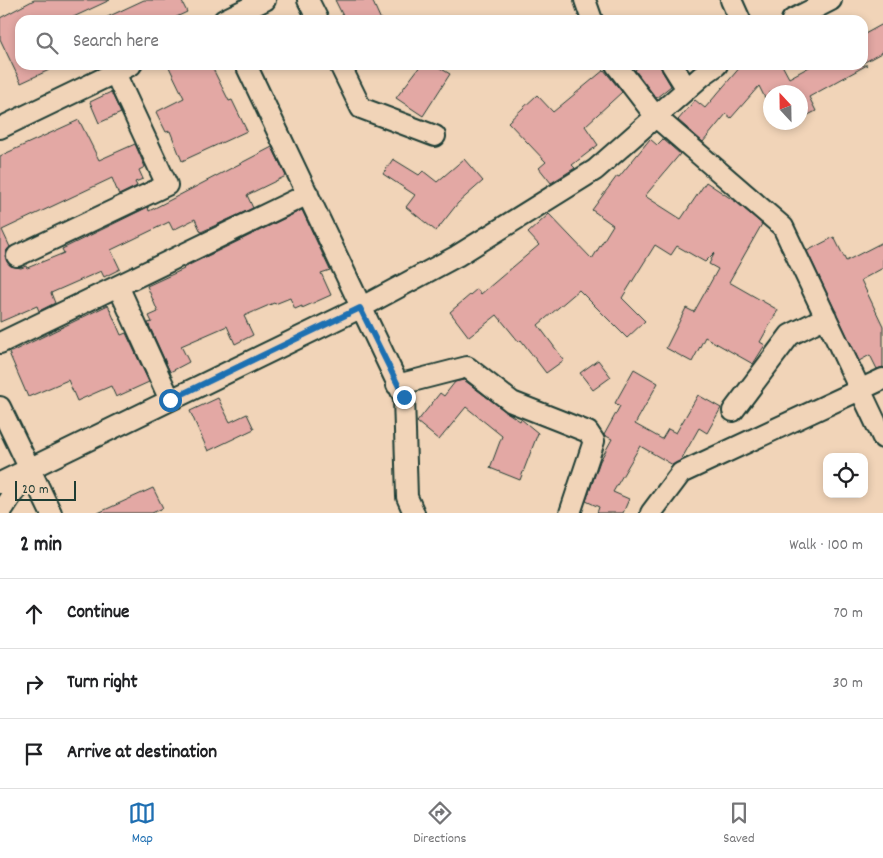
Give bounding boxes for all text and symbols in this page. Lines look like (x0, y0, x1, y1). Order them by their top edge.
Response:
search box (15, 15, 868, 70)
icon: search (33, 29, 61, 57)
text: Search here (73, 29, 159, 56)
north arrow (763, 85, 808, 130)
route end (393, 386, 416, 409)
route start (159, 389, 182, 412)
map controls (823, 453, 868, 498)
button: locate (823, 453, 868, 498)
scale bar (15, 478, 76, 501)
text: 20 m (22, 480, 49, 500)
text: 2 min (20, 531, 62, 561)
text: Walk · 100 m (789, 534, 863, 557)
icon: ahead (20, 600, 48, 628)
text: Continue (67, 600, 129, 627)
text: 70 m (833, 602, 863, 625)
icon: right (20, 670, 48, 698)
text: Turn right (67, 670, 138, 697)
text: 30 m (833, 672, 863, 695)
icon: arrive (20, 740, 48, 768)
text: Arrive at destination (67, 740, 217, 767)
tab: Map (128, 799, 156, 849)
tab: Directions (413, 799, 466, 849)
tab: Saved (723, 799, 755, 849)

